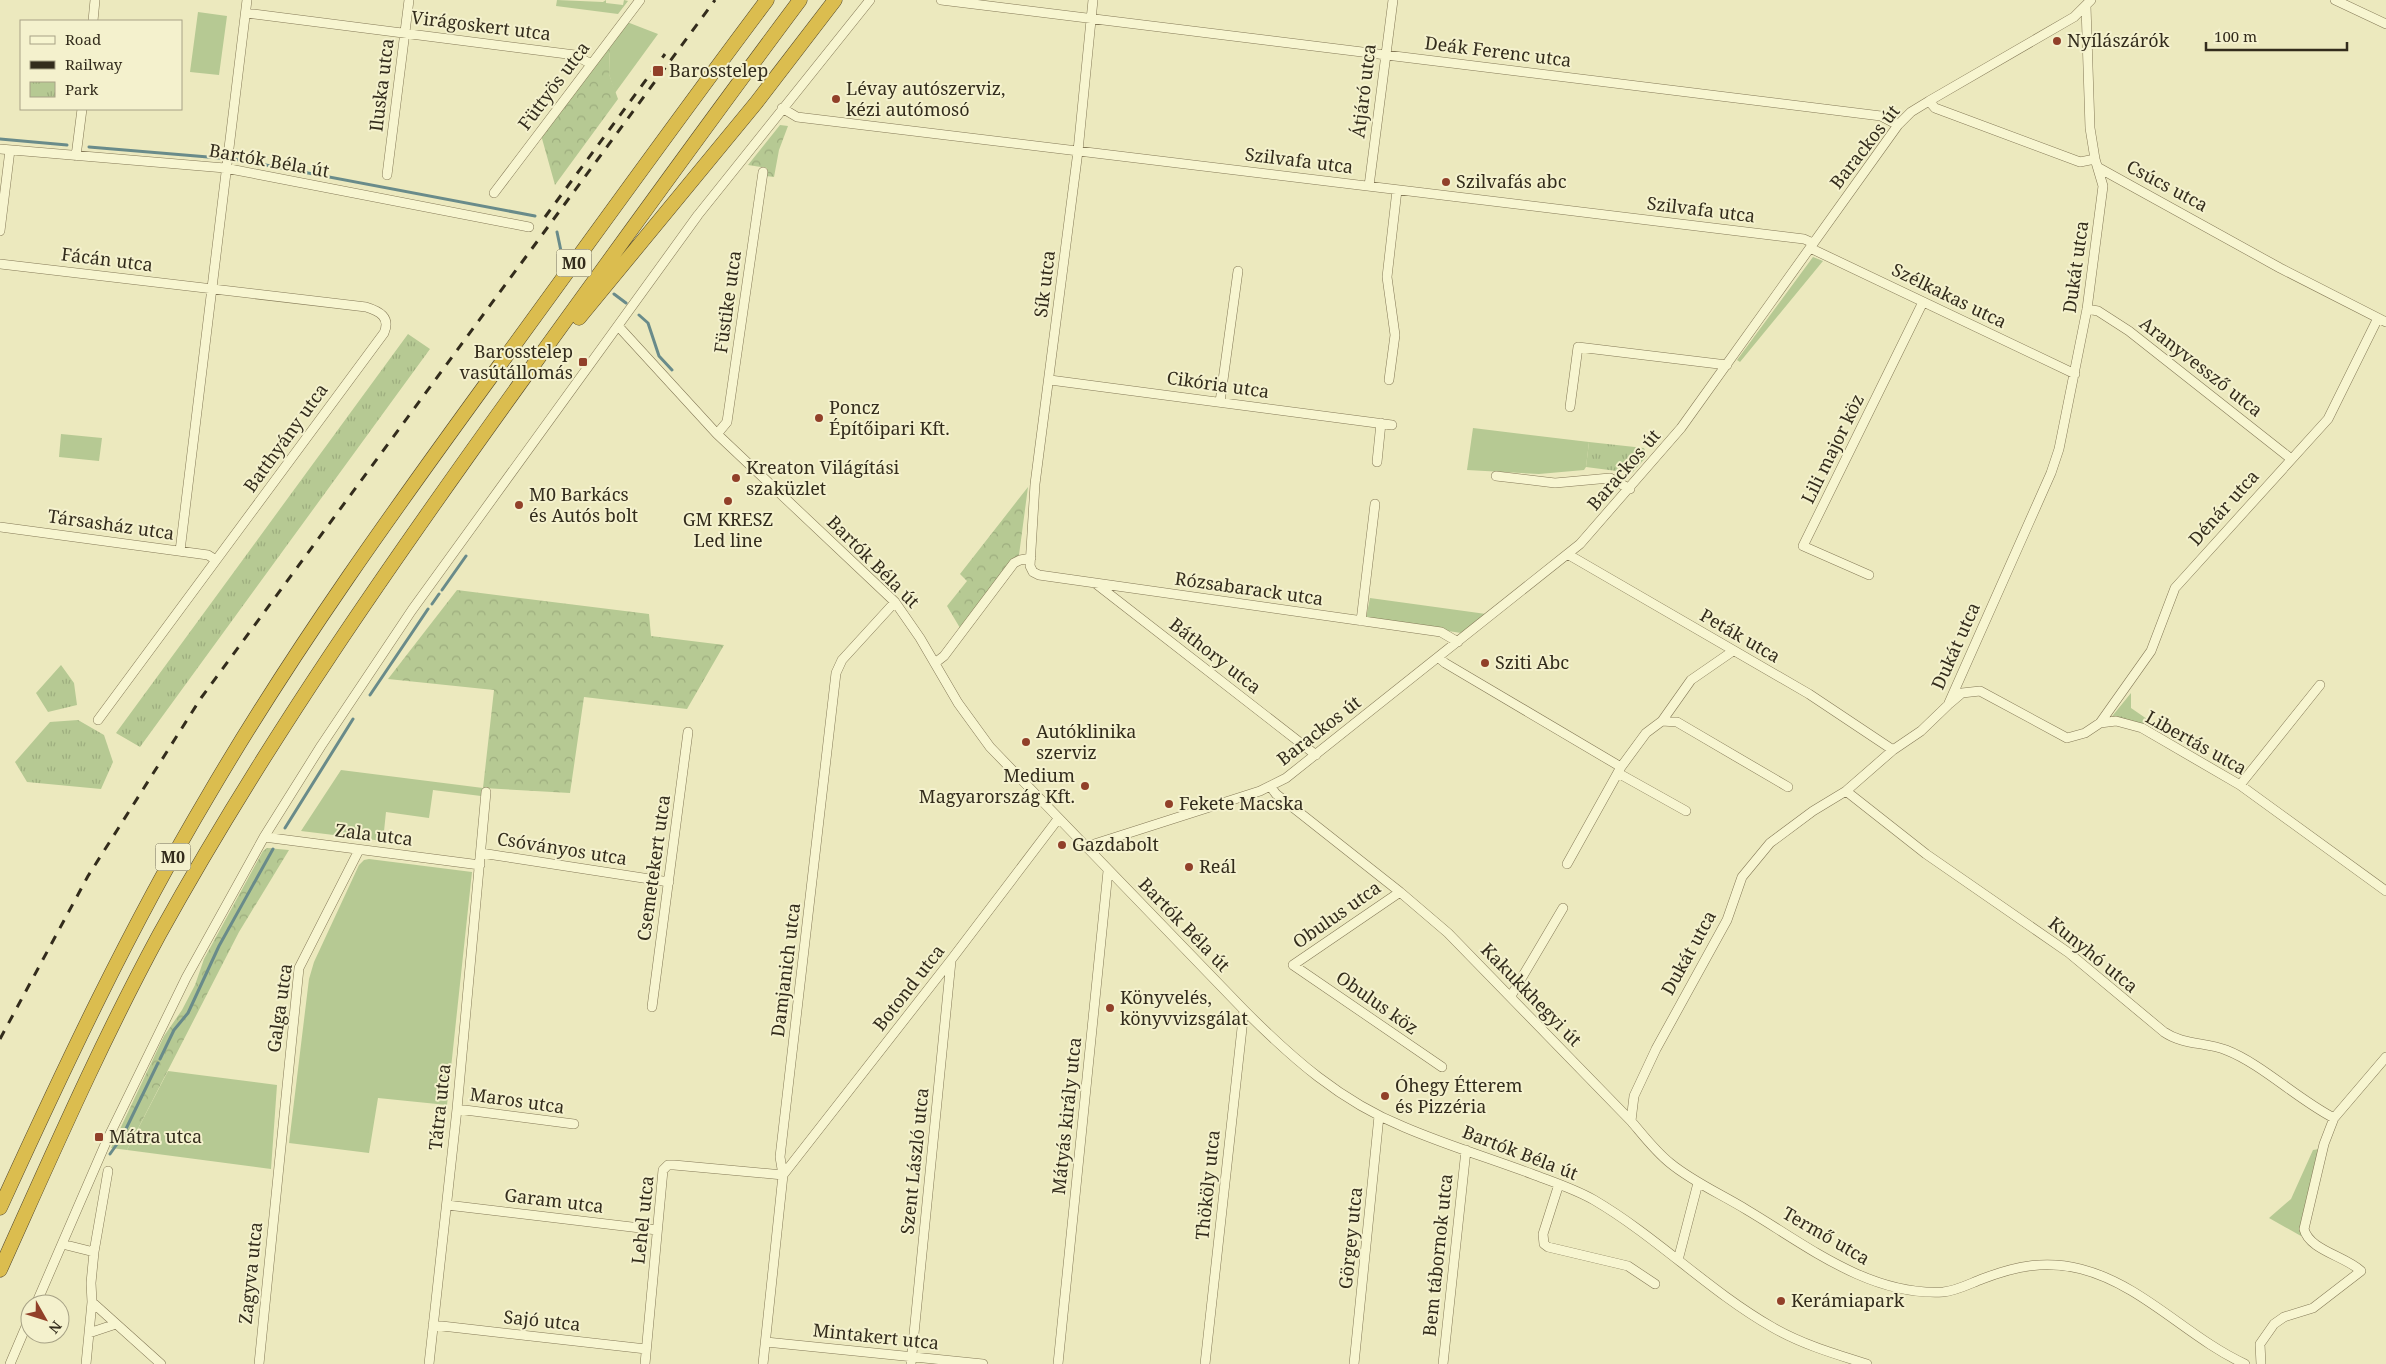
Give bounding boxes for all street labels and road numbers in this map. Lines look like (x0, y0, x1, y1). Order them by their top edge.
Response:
street label: Virágoskert utca (410, 5, 552, 45)
street label: Deák Ferenc utca (1423, 30, 1573, 72)
street label: Füttyös utca (512, 36, 594, 134)
street label: Iluska utca (363, 37, 399, 133)
street label: Átjáró utca (1345, 42, 1381, 139)
street label: Barackos út (1824, 100, 1904, 193)
street label: Bartók Béla út (207, 138, 331, 182)
street label: Szilvafa utca (1244, 141, 1355, 179)
street label: Csúcs utca (2123, 154, 2212, 217)
street label: Szilvafa utca (1646, 190, 1757, 228)
street label: Dukát utca (2057, 219, 2093, 315)
street label: Fácán utca (60, 241, 154, 277)
street label: Füstike utca (708, 249, 746, 355)
street label: Sík utca (1028, 249, 1060, 319)
road number: M0 (556, 250, 592, 276)
street label: Szélkakas utca (1888, 257, 2011, 333)
street label: Aranyvessző utca (2135, 311, 2268, 422)
street label: Cikória utca (1165, 365, 1271, 403)
street label: Batthyány utca (238, 378, 333, 497)
street label: Lili major köz (1795, 390, 1869, 507)
street label: Barackos út (1581, 424, 1665, 515)
street label: Dénár utca (2183, 464, 2264, 550)
street label: Társasház utca (46, 503, 176, 545)
street label: Bartók Béla út (822, 510, 925, 613)
street label: Rózsabarack utca (1173, 566, 1325, 610)
street label: Dukát utca (1925, 598, 1985, 693)
street label: Peták utca (1696, 603, 1785, 668)
street label: Báthory utca (1165, 612, 1266, 699)
street label: Barackos út (1272, 690, 1365, 770)
street label: Libertás utca (2142, 704, 2251, 780)
street label: Csemetekert utca (631, 793, 675, 943)
street label: Zala utca (334, 817, 414, 851)
street label: Csóványos utca (495, 826, 629, 870)
road number: M0 (156, 844, 190, 870)
street label: Bartók Béla út (1134, 872, 1236, 976)
street label: Obulus utca (1288, 875, 1385, 953)
street label: Damjanich utca (765, 901, 805, 1038)
street label: Dukát utca (1655, 906, 1721, 999)
street label: Kunyhó utca (2044, 911, 2143, 998)
street label: Kakukkhegyi út (1476, 937, 1587, 1051)
street label: Botond utca (867, 939, 949, 1035)
street label: Galga utca (261, 962, 297, 1054)
street label: Obulus köz (1332, 965, 1424, 1039)
street label: Mátyás király utca (1046, 1036, 1086, 1196)
street label: Tátra utca (423, 1063, 455, 1151)
street label: Maros utca (468, 1081, 566, 1119)
street label: Szent László utca (894, 1086, 934, 1235)
street label: Bartók Béla út (1459, 1119, 1582, 1185)
street label: Thököly utca (1189, 1129, 1225, 1241)
street label: Bem tábornok utca (1417, 1172, 1457, 1337)
street label: Lehel utca (625, 1174, 659, 1265)
street label: Garam utca (503, 1182, 605, 1218)
street label: Görgey utca (1333, 1186, 1367, 1290)
street label: Termő utca (1778, 1200, 1875, 1270)
street label: Zagyva utca (233, 1221, 267, 1325)
street label: Sajó utca (502, 1304, 582, 1336)
street label: Mintakert utca (812, 1317, 940, 1355)

